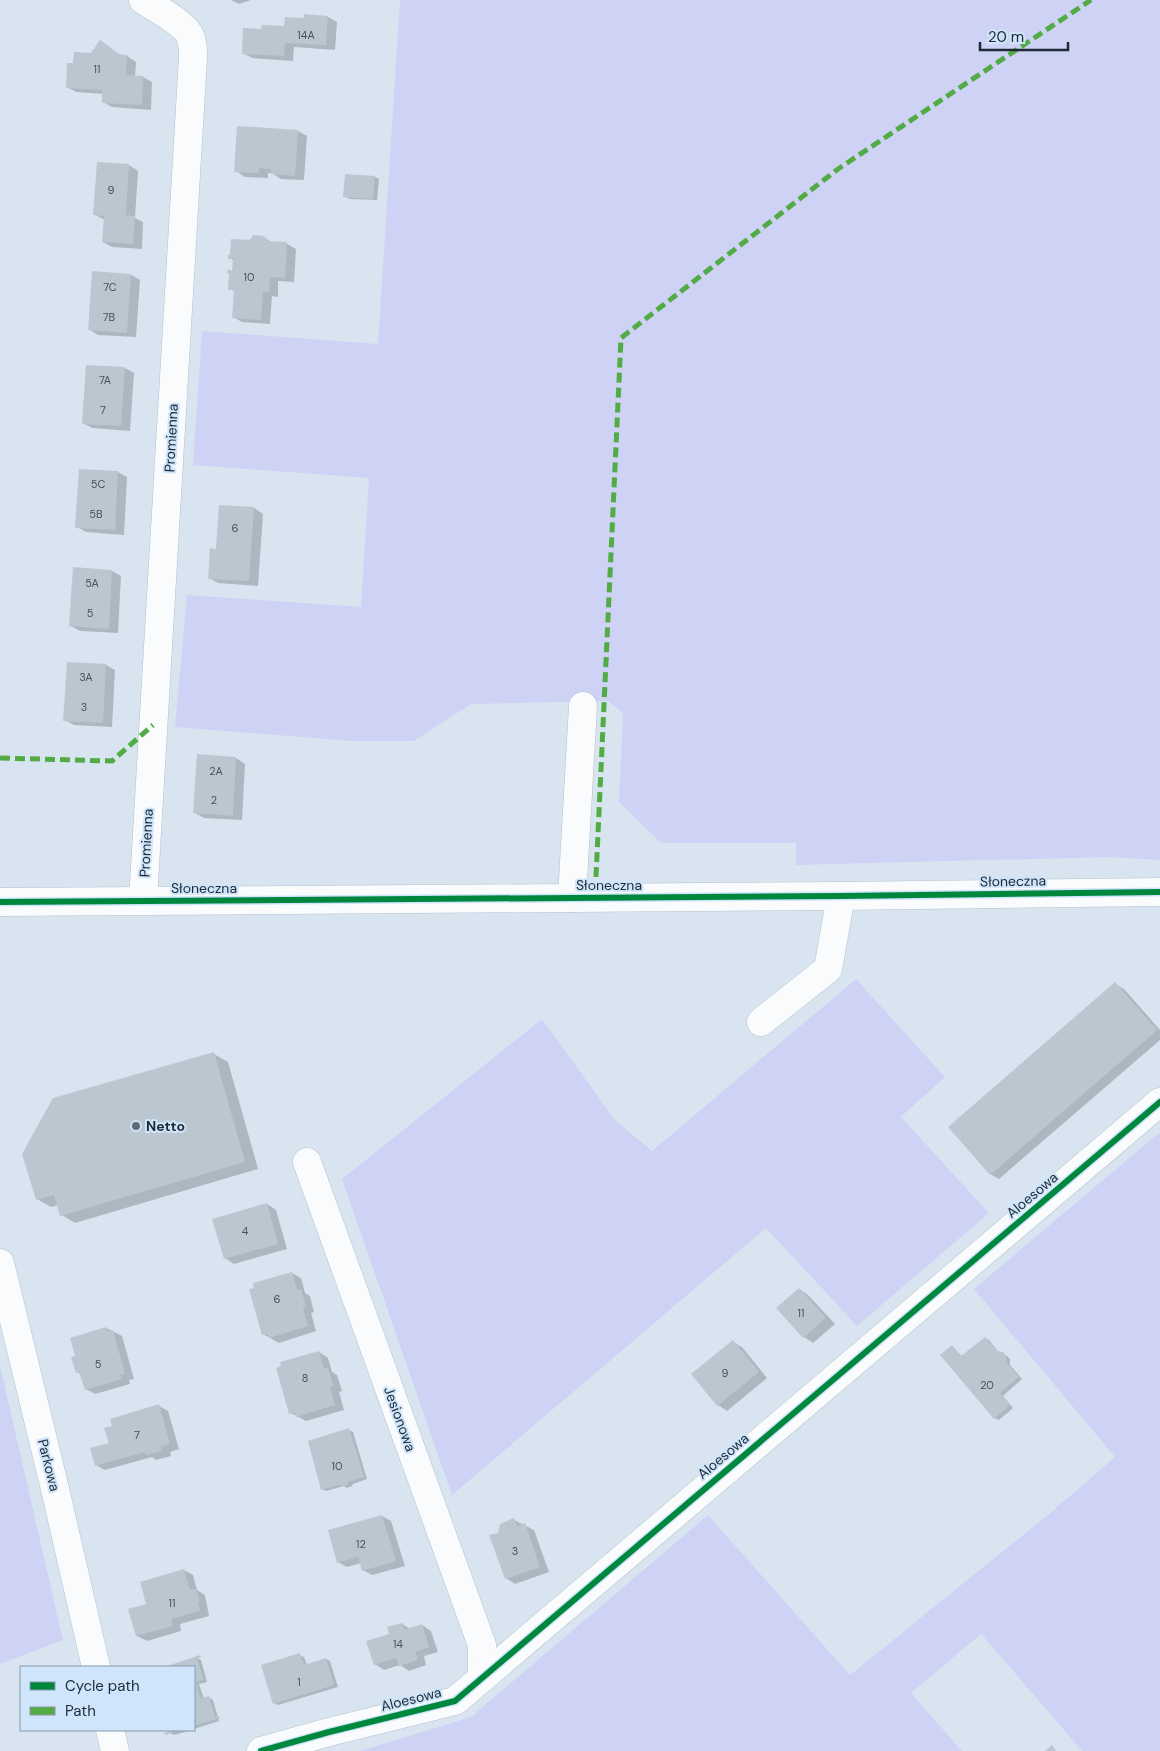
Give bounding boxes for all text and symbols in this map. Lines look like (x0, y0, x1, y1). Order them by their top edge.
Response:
scale bar (980, 20, 1068, 52)
text: 20 m (988, 27, 1024, 47)
house number: 14A (297, 28, 315, 42)
house number: 11 (94, 62, 100, 76)
house number: 9 (108, 183, 115, 197)
house number: 10 (244, 270, 254, 284)
house number: 7C (103, 280, 117, 294)
house number: 7B (103, 310, 116, 324)
house number: 7A (99, 373, 111, 387)
house number: 7 (100, 403, 106, 417)
street label: Promienna (160, 403, 182, 473)
house number: 5C (91, 477, 105, 491)
house number: 5B (89, 507, 103, 521)
house number: 6 (232, 521, 239, 535)
house number: 5A (85, 576, 99, 590)
house number: 5 (87, 606, 94, 620)
house number: 3A (79, 670, 93, 684)
house number: 3 (81, 700, 87, 714)
house number: 2A (209, 764, 223, 778)
house number: 2 (211, 793, 217, 807)
street label: Promienna (135, 808, 157, 878)
street label: Słoneczna (980, 871, 1046, 891)
street label: Słoneczna (576, 876, 642, 894)
street label: Słoneczna (171, 879, 237, 897)
place label: Netto (146, 1117, 185, 1135)
marker: Netto (130, 1120, 142, 1132)
street label: Aloesowa (1003, 1168, 1061, 1222)
house number: 4 (242, 1224, 249, 1238)
house number: 6 (274, 1292, 281, 1306)
house number: 11 (798, 1306, 804, 1320)
house number: 5 (95, 1357, 102, 1371)
house number: 9 (722, 1366, 729, 1380)
house number: 8 (302, 1371, 308, 1385)
house number: 20 (980, 1378, 994, 1392)
street label: Jesionowa (380, 1384, 420, 1454)
house number: 7 (134, 1428, 140, 1442)
street label: Aloesowa (694, 1429, 752, 1483)
street label: Parkowa (34, 1437, 64, 1493)
house number: 10 (332, 1459, 342, 1473)
house number: 12 (356, 1537, 366, 1551)
house number: 3 (512, 1544, 518, 1558)
house number: 11 (169, 1596, 175, 1610)
house number: 14 (393, 1637, 403, 1651)
legend (20, 1666, 195, 1731)
house number: 1 (297, 1675, 301, 1689)
text: Cycle path (65, 1676, 140, 1696)
street label: Aloesowa (379, 1683, 443, 1715)
text: Path (65, 1701, 96, 1721)

